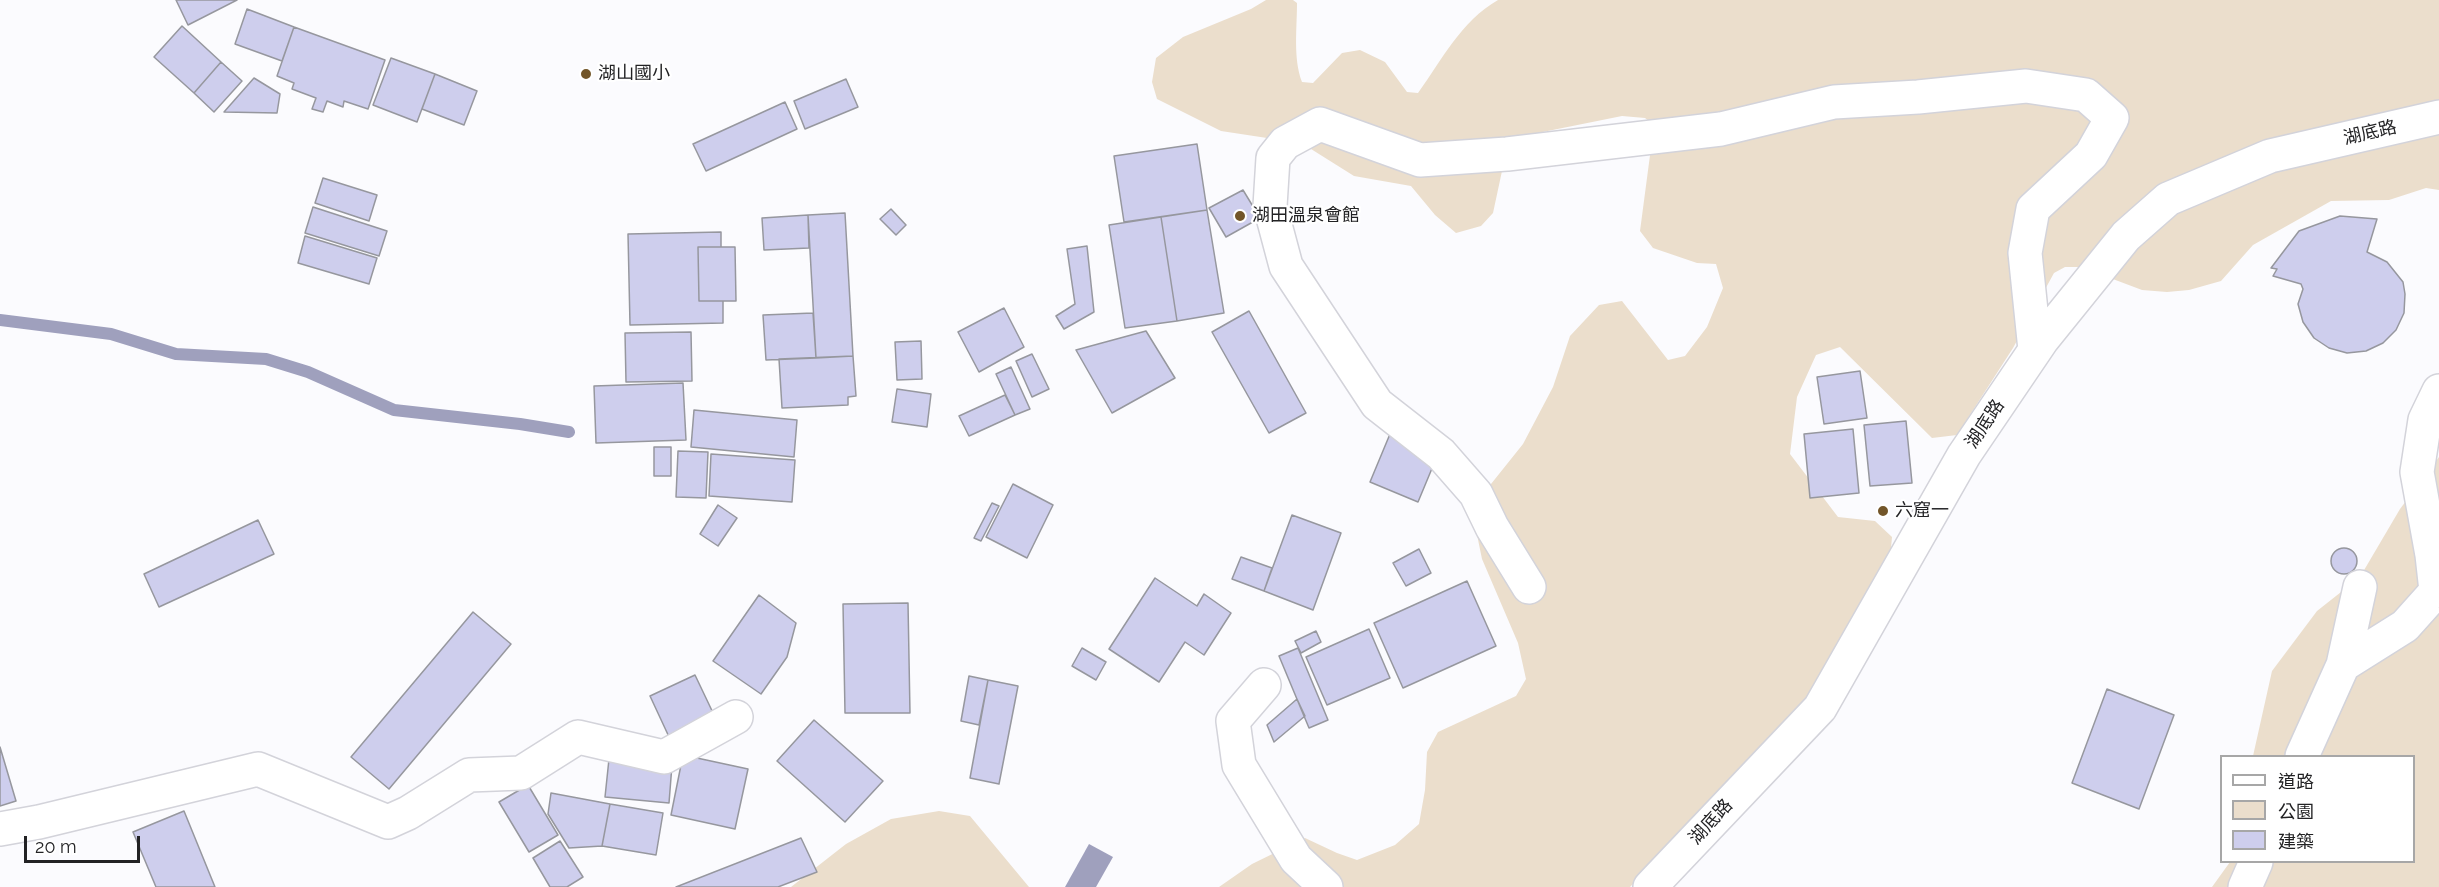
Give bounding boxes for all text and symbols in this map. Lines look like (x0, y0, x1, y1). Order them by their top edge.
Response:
place label: 湖山國小 (598, 63, 670, 85)
marker: 湖山國小 (579, 67, 593, 81)
street label: 湖底路 (2341, 116, 2399, 150)
place label: 湖田溫泉會館 (1252, 205, 1360, 227)
marker: 湖田溫泉會館 (1233, 209, 1247, 223)
street label: 湖底路 (1961, 396, 2009, 452)
place label: 六窟一 (1895, 500, 1949, 522)
marker: 六窟一 (1876, 504, 1890, 518)
legend (2220, 755, 2415, 863)
text: 道路 (2278, 771, 2314, 792)
street label: 湖底路 (1685, 795, 1737, 849)
text: 公園 (2278, 801, 2314, 822)
scale bar (27, 824, 142, 862)
text: 建築 (2278, 831, 2314, 852)
text: 20 m (35, 836, 77, 857)

